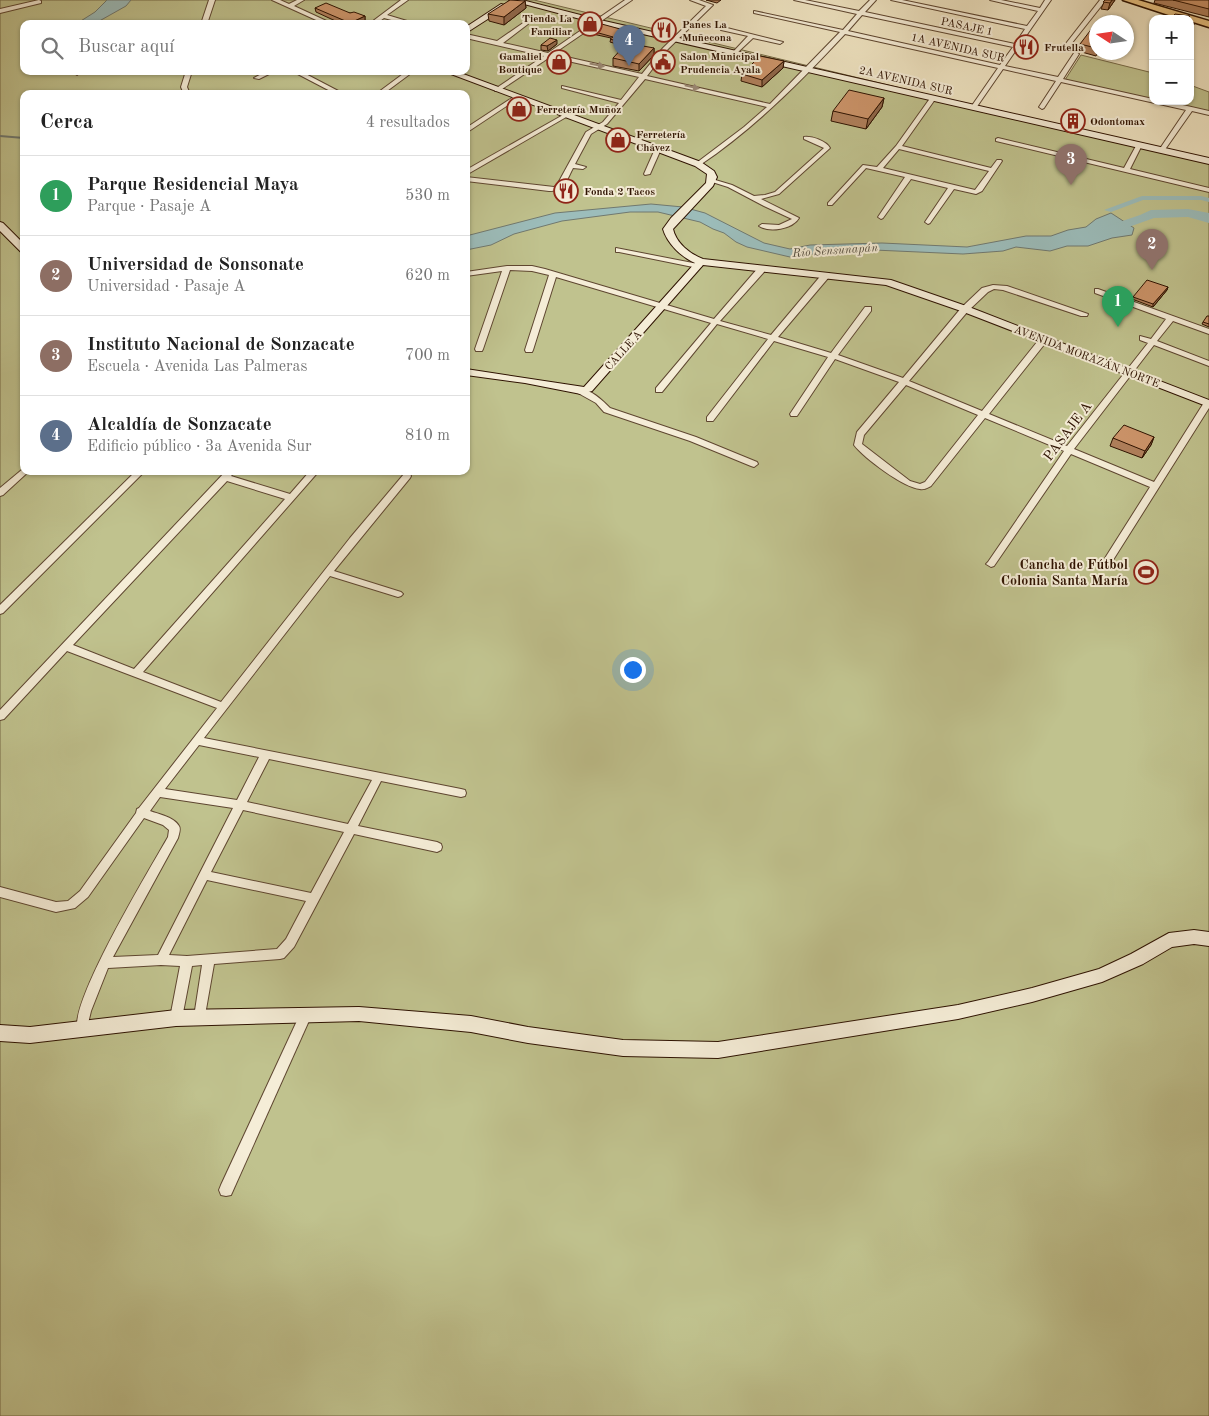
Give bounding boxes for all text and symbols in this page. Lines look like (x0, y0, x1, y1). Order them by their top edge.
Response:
shop icon: Tienda La Familiar (577, 11, 603, 37)
place label: Tienda La Familiar (522, 14, 572, 38)
north arrow (1089, 15, 1134, 60)
map controls (1149, 15, 1194, 105)
button: + (1149, 15, 1194, 60)
restaurant icon: Panes La Muñecona (651, 17, 677, 43)
street label: PASAJE 1 (940, 17, 994, 38)
search box (20, 20, 470, 75)
place label: Panes La Muñecona (682, 20, 732, 44)
pin: 4 (613, 25, 645, 66)
street label: 1A AVENIDA SUR (910, 32, 1006, 65)
icon: search (38, 34, 66, 62)
restaurant icon: Frutella (1013, 34, 1039, 60)
text: Buscar aquí (78, 38, 174, 57)
place label: Frutella (1044, 43, 1084, 54)
shop icon: Gamaliel Boutique (546, 49, 572, 75)
public building icon: Salon Municipal Prudencia Ayala (650, 49, 676, 75)
place label: Gamaliel Boutique (498, 52, 543, 76)
place label: Salon Municipal Prudencia Ayala (680, 52, 761, 76)
button: − (1149, 60, 1194, 105)
one-way arrow (590, 61, 605, 69)
street label: 2A AVENIDA SUR (858, 65, 954, 98)
one-way arrow (684, 83, 699, 91)
shop icon: Ferretería Muñoz (506, 96, 532, 122)
place label: Ferretería Muñoz (536, 105, 621, 116)
building icon: Odontomax (1060, 108, 1086, 134)
text: Cerca (40, 112, 93, 133)
text: 4 resultados (366, 115, 450, 131)
place label: Odontomax (1090, 117, 1145, 128)
shop icon: Ferretería Chávez (605, 127, 631, 153)
place label: Ferretería Chávez (636, 130, 686, 154)
pin: 3 (1055, 144, 1087, 185)
text: Parque Residencial Maya (87, 176, 299, 195)
restaurant icon: Fonda 2 Tacos (553, 178, 579, 204)
place label: Fonda 2 Tacos (584, 187, 655, 198)
text: 1 (51, 188, 61, 204)
text: 530 m (405, 188, 450, 204)
text: Parque · Pasaje A (87, 199, 211, 215)
pin: 2 (1136, 229, 1168, 270)
water label: Río Sensunapán (791, 242, 878, 260)
text: Universidad de Sonsonate (87, 256, 304, 275)
text: 2 (51, 268, 61, 284)
text: 620 m (405, 268, 450, 284)
text: Universidad · Pasaje A (87, 279, 246, 295)
pin: 1 (1102, 286, 1134, 327)
street label: AVENIDA MORAZÁN NORTE (1012, 323, 1161, 390)
street label: CALLE A (604, 329, 645, 373)
text: Instituto Nacional de Sonzacate (87, 336, 355, 355)
text: 3 (51, 348, 61, 364)
text: 700 m (405, 348, 450, 364)
text: Escuela · Avenida Las Palmeras (87, 359, 307, 375)
street label: PASAJE A (1041, 399, 1095, 464)
text: Alcaldía de Sonzacate (87, 416, 272, 435)
text: 4 (51, 428, 61, 444)
text: 810 m (405, 428, 450, 444)
text: Edificio público · 3a Avenida Sur (87, 439, 312, 455)
place label: Cancha de Fútbol Colonia Santa María (1001, 558, 1128, 588)
sports icon: Cancha de Fútbol Colonia Santa María (1133, 559, 1159, 585)
your location (620, 657, 646, 683)

